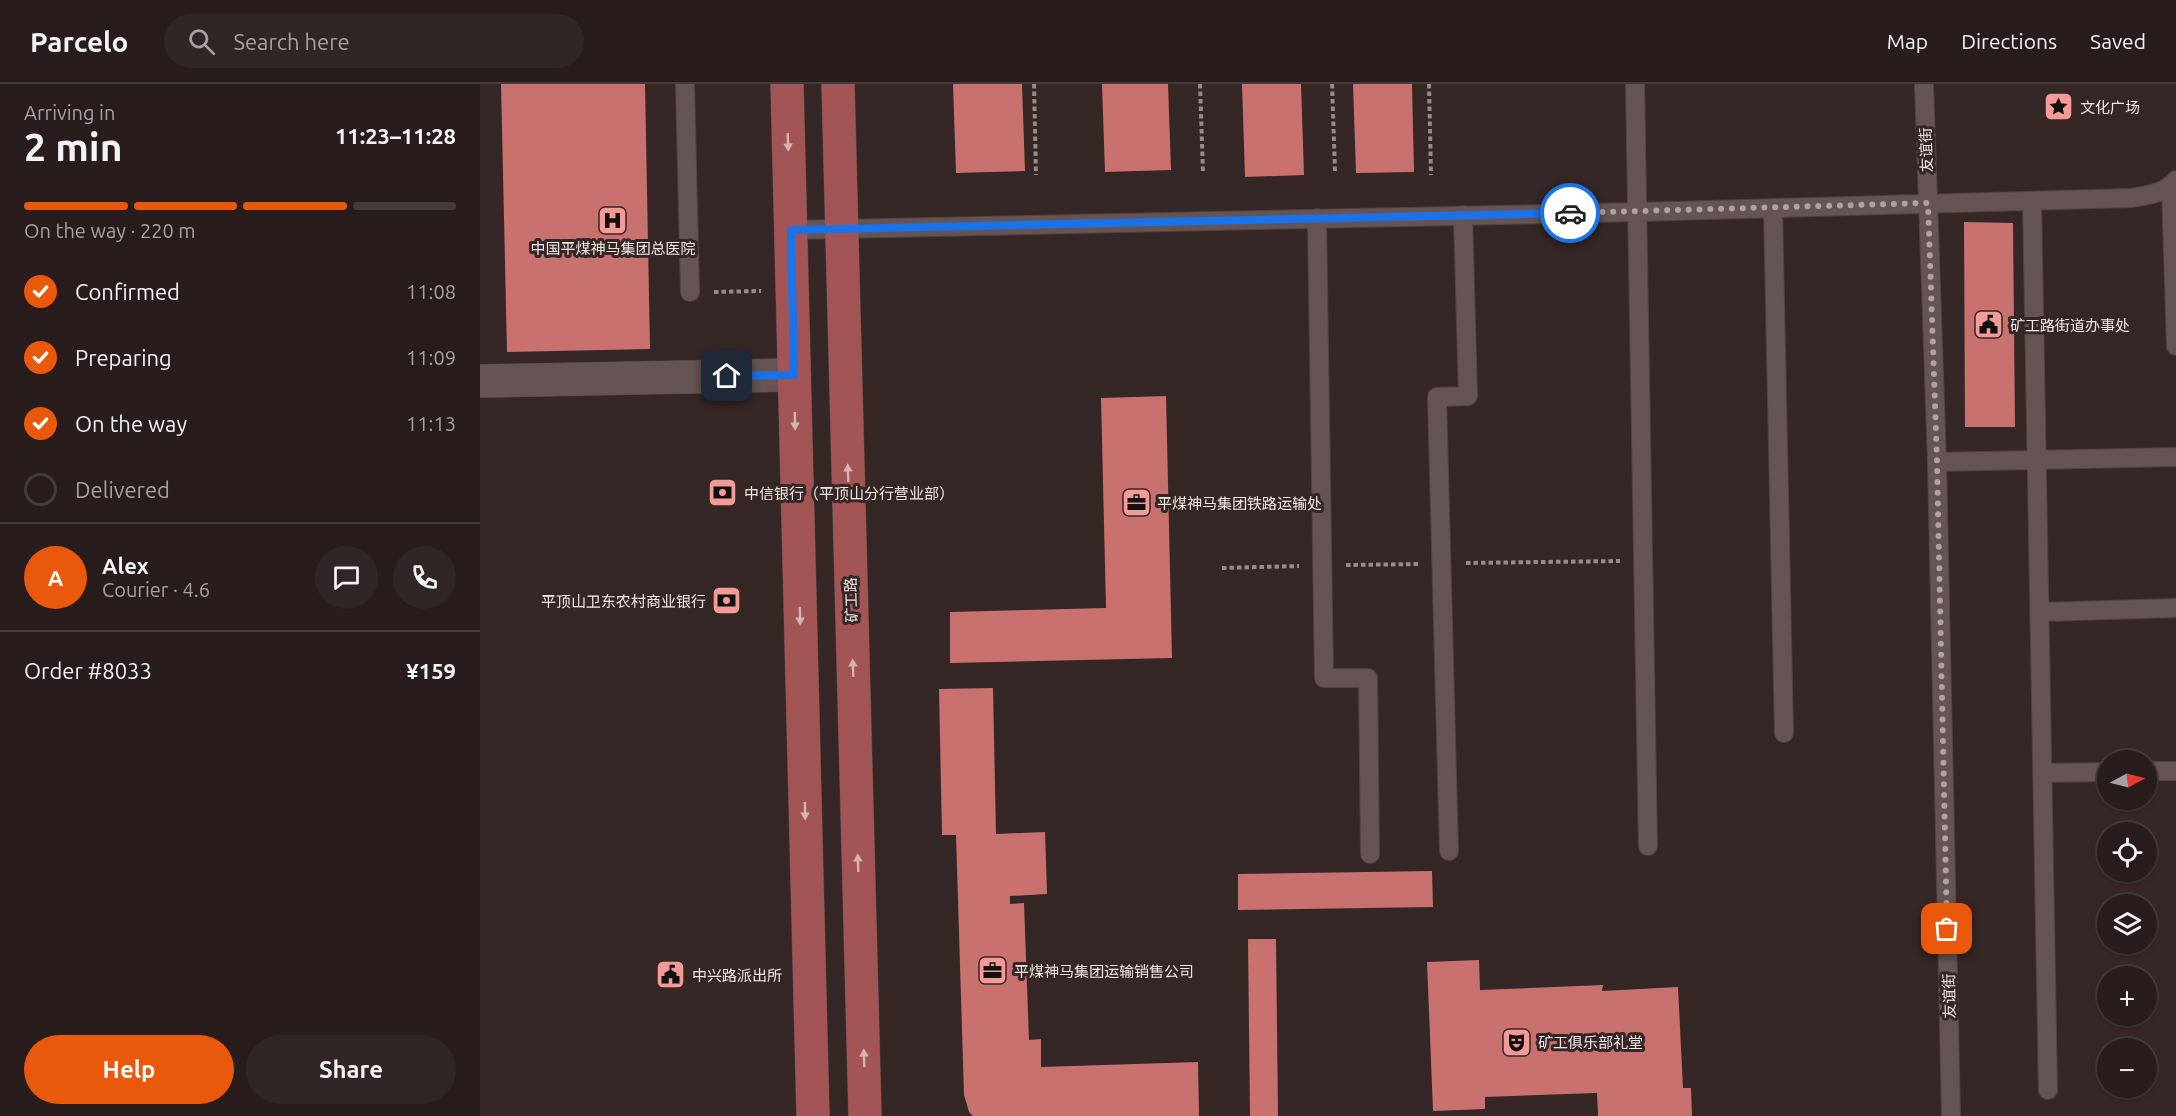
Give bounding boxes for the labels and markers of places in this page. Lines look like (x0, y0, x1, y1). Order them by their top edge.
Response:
place icon: 文化广场 (2043, 91, 2075, 123)
place label: 文化广场 (2080, 99, 2140, 116)
hospital icon: 中国平煤神马集团总医院 (597, 205, 629, 237)
place label: 中国平煤神马集团总医院 (530, 240, 696, 257)
public building icon: 矿工路街道办事处 (1973, 309, 2005, 341)
place label: 矿工路街道办事处 (2010, 317, 2130, 334)
pin (701, 350, 752, 401)
bank icon: 中信银行（平顶山分行营业部） (707, 477, 739, 509)
place label: 中信银行（平顶山分行营业部） (744, 485, 954, 502)
office icon: 平煤神马集团铁路运输处 (1120, 487, 1152, 519)
place label: 平煤神马集团铁路运输处 (1157, 495, 1322, 512)
bank icon: 平顶山卫东农村商业银行 (711, 585, 743, 617)
place label: 平顶山卫东农村商业银行 (541, 593, 706, 610)
pin (1921, 903, 1972, 954)
office icon: 平煤神马集团运输销售公司 (977, 955, 1009, 987)
public building icon: 中兴路派出所 (655, 959, 687, 991)
place label: 平煤神马集团运输销售公司 (1014, 963, 1194, 980)
place label: 中兴路派出所 (692, 967, 782, 984)
theatre icon: 矿工俱乐部礼堂 (1501, 1026, 1533, 1058)
place label: 矿工俱乐部礼堂 (1538, 1034, 1643, 1051)

